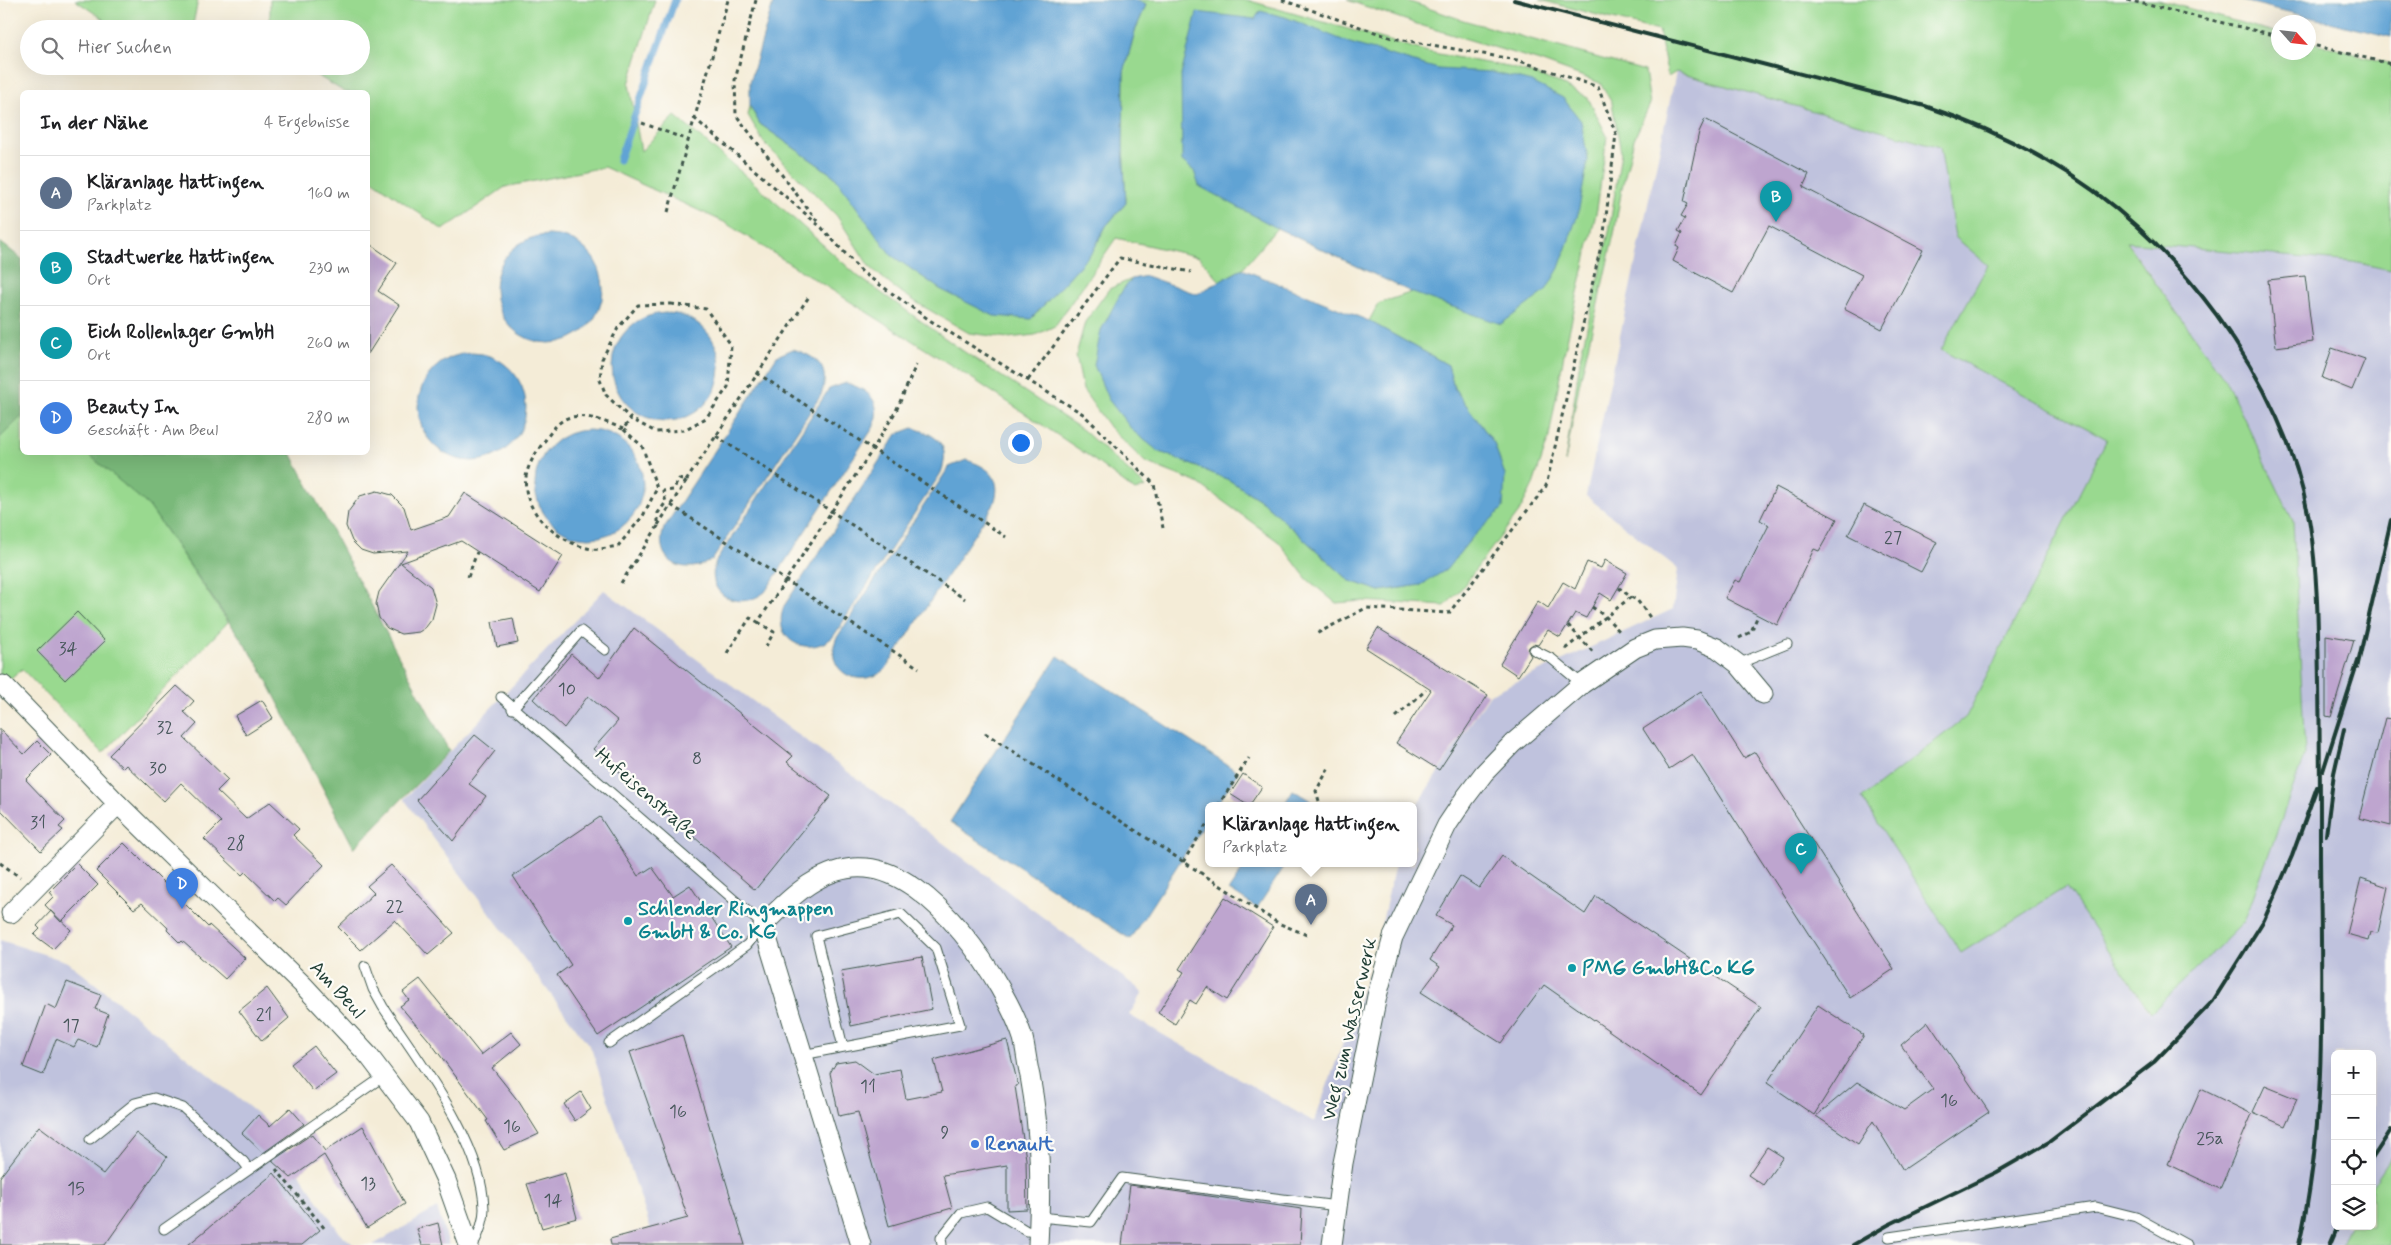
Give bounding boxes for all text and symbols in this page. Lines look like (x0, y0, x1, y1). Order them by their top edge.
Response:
north arrow (2271, 15, 2316, 60)
search box (20, 20, 370, 75)
icon: search (38, 34, 66, 62)
text: Hier suchen (78, 35, 172, 60)
text: In der Nähe (40, 109, 148, 137)
text: 4 Ergebnisse (264, 112, 350, 133)
text: Kläranlage Hattingen (87, 170, 264, 195)
pin: B (1760, 181, 1792, 222)
text: A (51, 183, 61, 204)
text: 160 m (307, 183, 350, 204)
text: Parkplatz (87, 195, 152, 216)
text: Stadtwerke Hattingen (87, 245, 274, 270)
text: B (51, 258, 61, 279)
text: 230 m (309, 258, 350, 279)
text: Ort (87, 270, 111, 291)
text: Eich Rollenlager GmbH (87, 320, 274, 345)
text: C (50, 333, 62, 354)
text: 260 m (307, 333, 350, 354)
text: Ort (87, 345, 111, 366)
text: Beauty In (87, 395, 179, 420)
text: D (50, 408, 62, 429)
text: 280 m (307, 408, 350, 429)
text: Geschäft · Am Beul (87, 420, 218, 441)
your location (1008, 430, 1034, 456)
house number: 27 (1884, 526, 1902, 550)
house number: 34 (58, 637, 78, 661)
house number: 10 (558, 678, 576, 702)
house number: 32 (156, 716, 174, 740)
street label: Hufeisenstraße (589, 742, 703, 846)
house number: 8 (692, 747, 702, 771)
house number: 30 (149, 757, 167, 781)
popup (1205, 802, 1417, 867)
house number: 31 (30, 811, 46, 835)
text: Kläranlage Hattingen (1223, 812, 1399, 837)
house number: 28 (227, 832, 245, 856)
pin: C (1785, 833, 1817, 874)
text: Parkplatz (1223, 837, 1288, 858)
pin: D (166, 868, 198, 909)
pin: A (1295, 884, 1327, 925)
house number: 22 (386, 895, 404, 919)
place label: Schlender Ringmappen GmbH & Co. KG (638, 896, 834, 946)
marker: Schlender Ringmappen GmbH & Co. KG (622, 915, 634, 927)
street label: Weg zum Wasserwerk (1316, 935, 1386, 1123)
street label: Am Beul (303, 955, 371, 1025)
place label: PMG GmbH&Co KG (1582, 955, 1755, 982)
marker: PMG GmbH&Co KG (1566, 962, 1578, 974)
house number: 21 (256, 1003, 272, 1027)
house number: 17 (62, 1014, 80, 1038)
map controls (2331, 1050, 2376, 1230)
button: + (2331, 1050, 2376, 1095)
house number: 11 (860, 1075, 876, 1099)
house number: 16 (1940, 1089, 1958, 1113)
button: − (2331, 1095, 2376, 1140)
house number: 16 (669, 1100, 687, 1124)
house number: 16 (503, 1115, 521, 1139)
house number: 9 (941, 1121, 950, 1145)
house number: 25a (2196, 1127, 2224, 1151)
place label: Renault (985, 1131, 1055, 1158)
marker: Renault (969, 1138, 981, 1150)
button: locate (2331, 1140, 2376, 1185)
house number: 13 (360, 1172, 376, 1196)
house number: 15 (67, 1177, 85, 1201)
button: layers (2331, 1185, 2376, 1230)
house number: 14 (544, 1189, 563, 1213)

